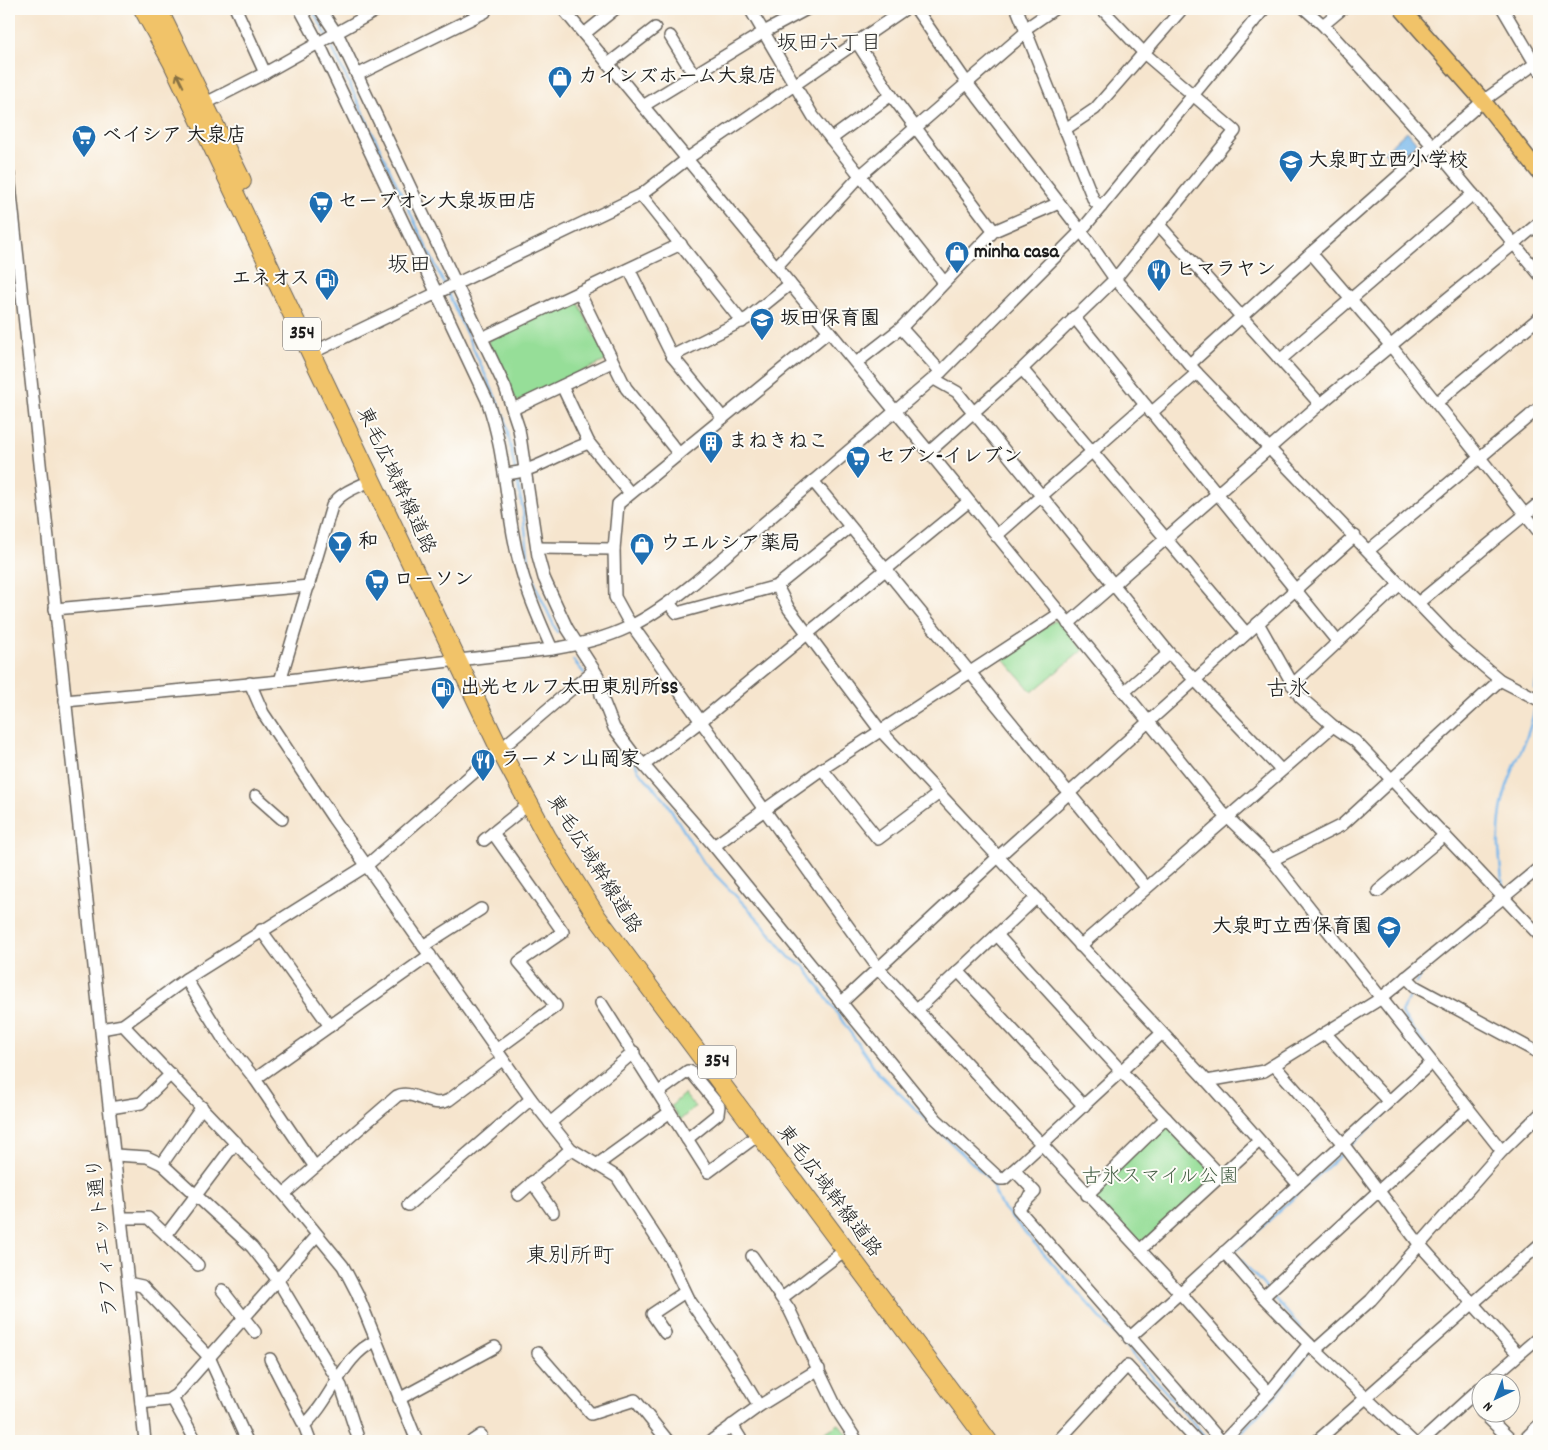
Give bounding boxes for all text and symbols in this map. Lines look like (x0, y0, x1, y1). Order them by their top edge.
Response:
district label: 坂田六丁目 (777, 30, 882, 60)
place label: カインズホーム大泉店 (578, 64, 777, 92)
shop icon: カインズホーム大泉店 (547, 65, 573, 99)
one-way arrow (175, 72, 185, 87)
place label: ベイシア 大泉店 (102, 123, 247, 151)
supermarket icon: ベイシア 大泉店 (71, 124, 97, 158)
place label: 大泉町立西小学校 (1308, 148, 1468, 176)
school or university icon: 大泉町立西小学校 (1278, 149, 1304, 183)
place label: セーブオン大泉坂田店 (338, 189, 537, 217)
supermarket icon: セーブオン大泉坂田店 (308, 190, 334, 224)
place label: minha casa (974, 239, 1060, 267)
shop icon: minha casa (944, 240, 970, 274)
district label: 坂田 (387, 251, 431, 282)
place label: ヒマラヤン (1176, 257, 1276, 285)
restaurant icon: ヒマラヤン (1146, 258, 1172, 292)
place label: エネオス (231, 266, 310, 294)
fuel station icon: エネオス (314, 267, 340, 301)
place label: 坂田保育園 (780, 306, 880, 334)
school or university icon: 坂田保育園 (749, 307, 775, 341)
road number: 354 (283, 318, 321, 350)
street label: 東毛広域幹線道路 (349, 403, 441, 559)
place label: まねきねこ (728, 429, 828, 457)
building icon: まねきねこ (698, 430, 724, 464)
place label: セブン-イレブン (876, 444, 1023, 472)
supermarket icon: セブン-イレブン (845, 445, 871, 479)
place label: 和 (358, 529, 378, 557)
bar icon: 和 (327, 530, 353, 564)
place label: ウエルシア薬局 (660, 531, 800, 559)
shop icon: ウエルシア薬局 (629, 532, 655, 566)
place label: ローソン (394, 567, 474, 595)
supermarket icon: ローソン (364, 568, 390, 602)
place label: 出光セルフ太田東別所SS (460, 675, 679, 703)
district label: 古氷 (1266, 675, 1310, 706)
fuel station icon: 出光セルフ太田東別所SS (430, 676, 456, 710)
place label: ラーメン山岡家 (500, 747, 640, 775)
restaurant icon: ラーメン山岡家 (470, 748, 496, 782)
street label: 東毛広域幹線道路 (539, 790, 647, 940)
place label: 大泉町立西保育園 (1212, 914, 1372, 942)
school or university icon: 大泉町立西保育園 (1376, 915, 1402, 949)
road number: 354 (698, 1046, 736, 1078)
street label: 東毛広域幹線道路 (769, 1120, 887, 1264)
street label: ラフィエット通り (82, 1156, 126, 1318)
park label: 古氷スマイル公園 (1081, 1164, 1239, 1192)
district label: 東別所町 (526, 1242, 614, 1273)
north arrow (1470, 1372, 1520, 1422)
text: N (1479, 1396, 1498, 1416)

